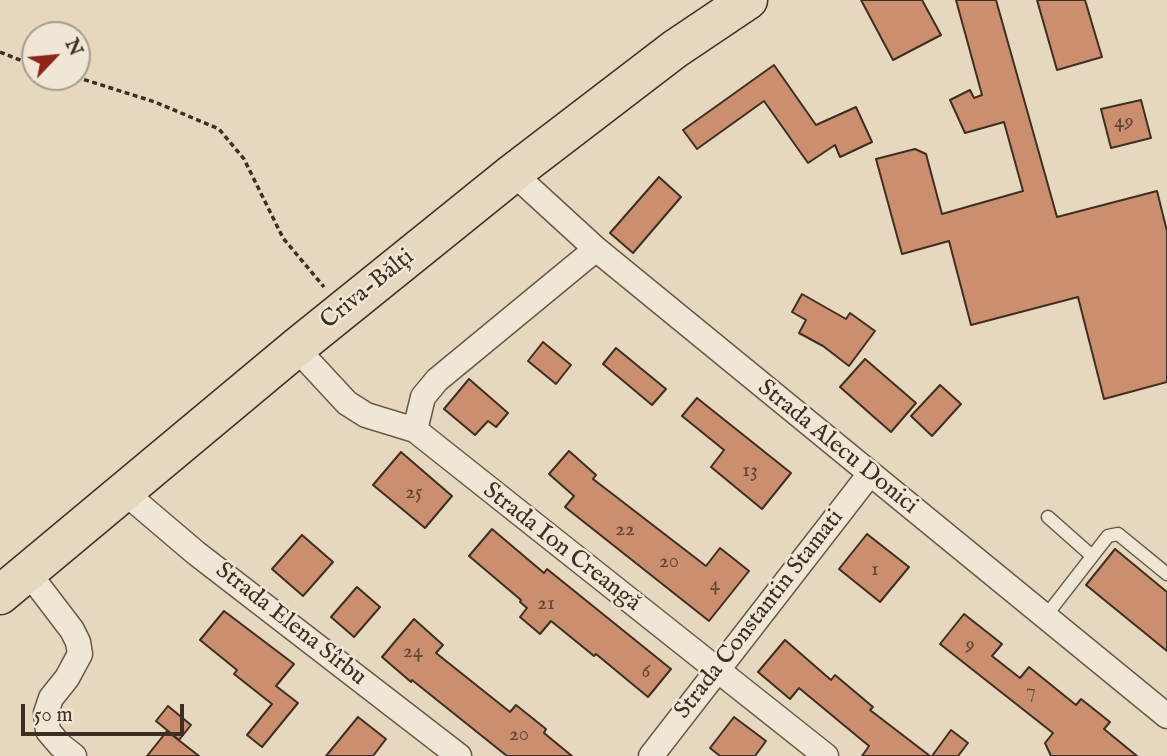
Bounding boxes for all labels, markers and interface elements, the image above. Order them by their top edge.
north arrow [21,21,91,91]
text: N [59,35,87,60]
house number: 49 [1114,110,1134,136]
street label: Criva-Bălți [316,244,420,336]
street label: Strada Alecu Donici [751,375,923,521]
house number: 13 [742,459,758,485]
street label: Strada Ion Creangă [476,477,646,619]
house number: 25 [405,481,423,507]
street label: Strada Constantin Stamati [669,505,851,725]
house number: 22 [615,518,635,544]
house number: 20 [659,550,679,576]
street label: Strada Elena Sîrbu [209,557,371,693]
house number: 1 [871,558,879,584]
house number: 4 [710,573,720,599]
house number: 21 [537,592,555,618]
house number: 9 [965,633,975,659]
house number: 24 [403,640,423,666]
house number: 6 [642,660,650,686]
house number: 7 [1026,680,1036,706]
scale bar [24,690,187,734]
text: 50 m [34,702,73,729]
house number: 20 [509,723,529,749]

